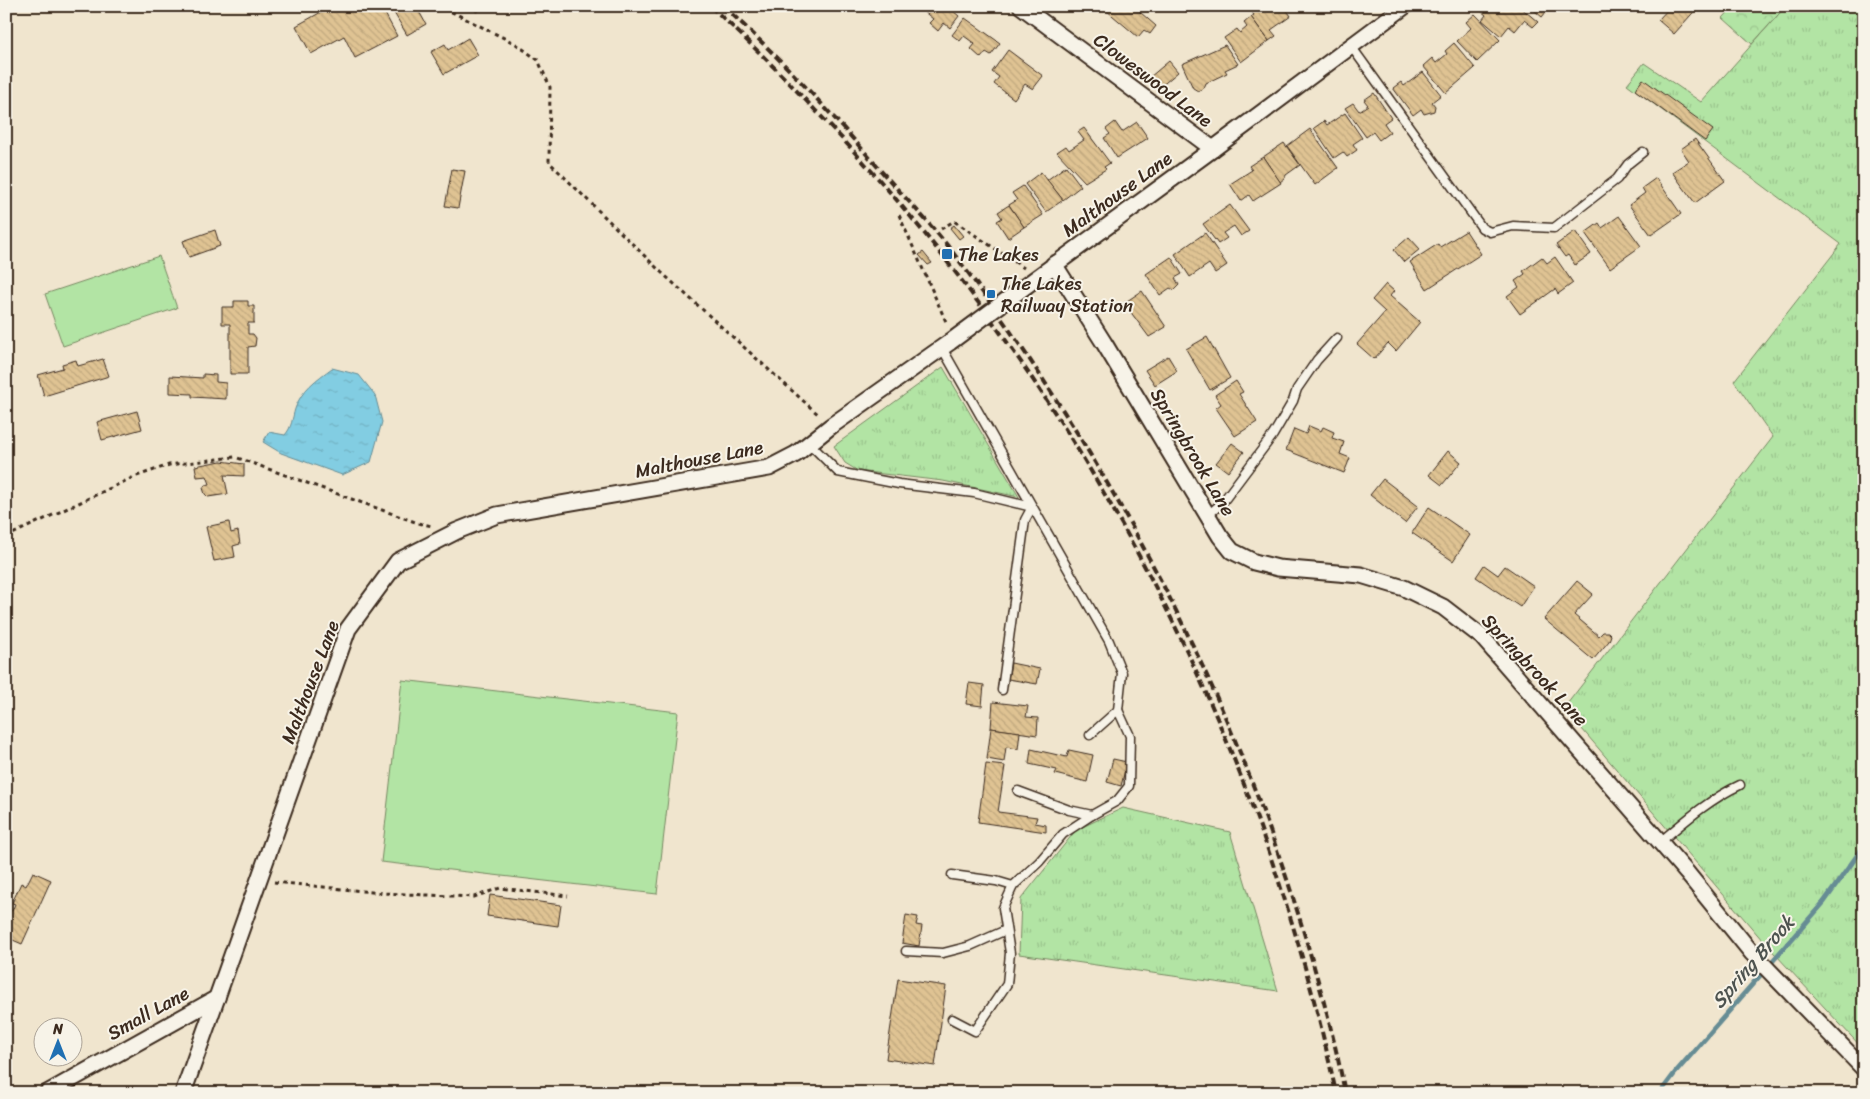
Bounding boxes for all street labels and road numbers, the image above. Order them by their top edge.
street label: Cloweswood Lane [1086,24,1220,136]
street label: Malthouse Lane [1055,143,1179,245]
street label: Springbrook Lane [1141,381,1245,523]
street label: Malthouse Lane [632,430,766,488]
street label: Springbrook Lane [1473,606,1597,735]
street label: Malthouse Lane [271,616,349,748]
street label: Small Lane [101,977,195,1049]

